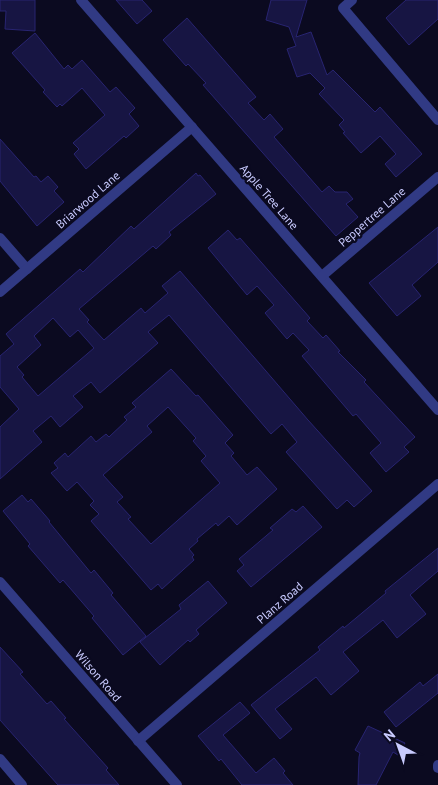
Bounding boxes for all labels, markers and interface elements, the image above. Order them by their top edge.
street label: Apple Tree Lane [237,161,302,232]
street label: Briarwood Lane [53,168,123,232]
street label: Peppertree Lane [335,183,408,250]
street label: Planz Road [253,578,306,627]
street label: Wilson Road [72,647,125,704]
north arrow [373,720,423,770]
text: N [380,725,399,745]

